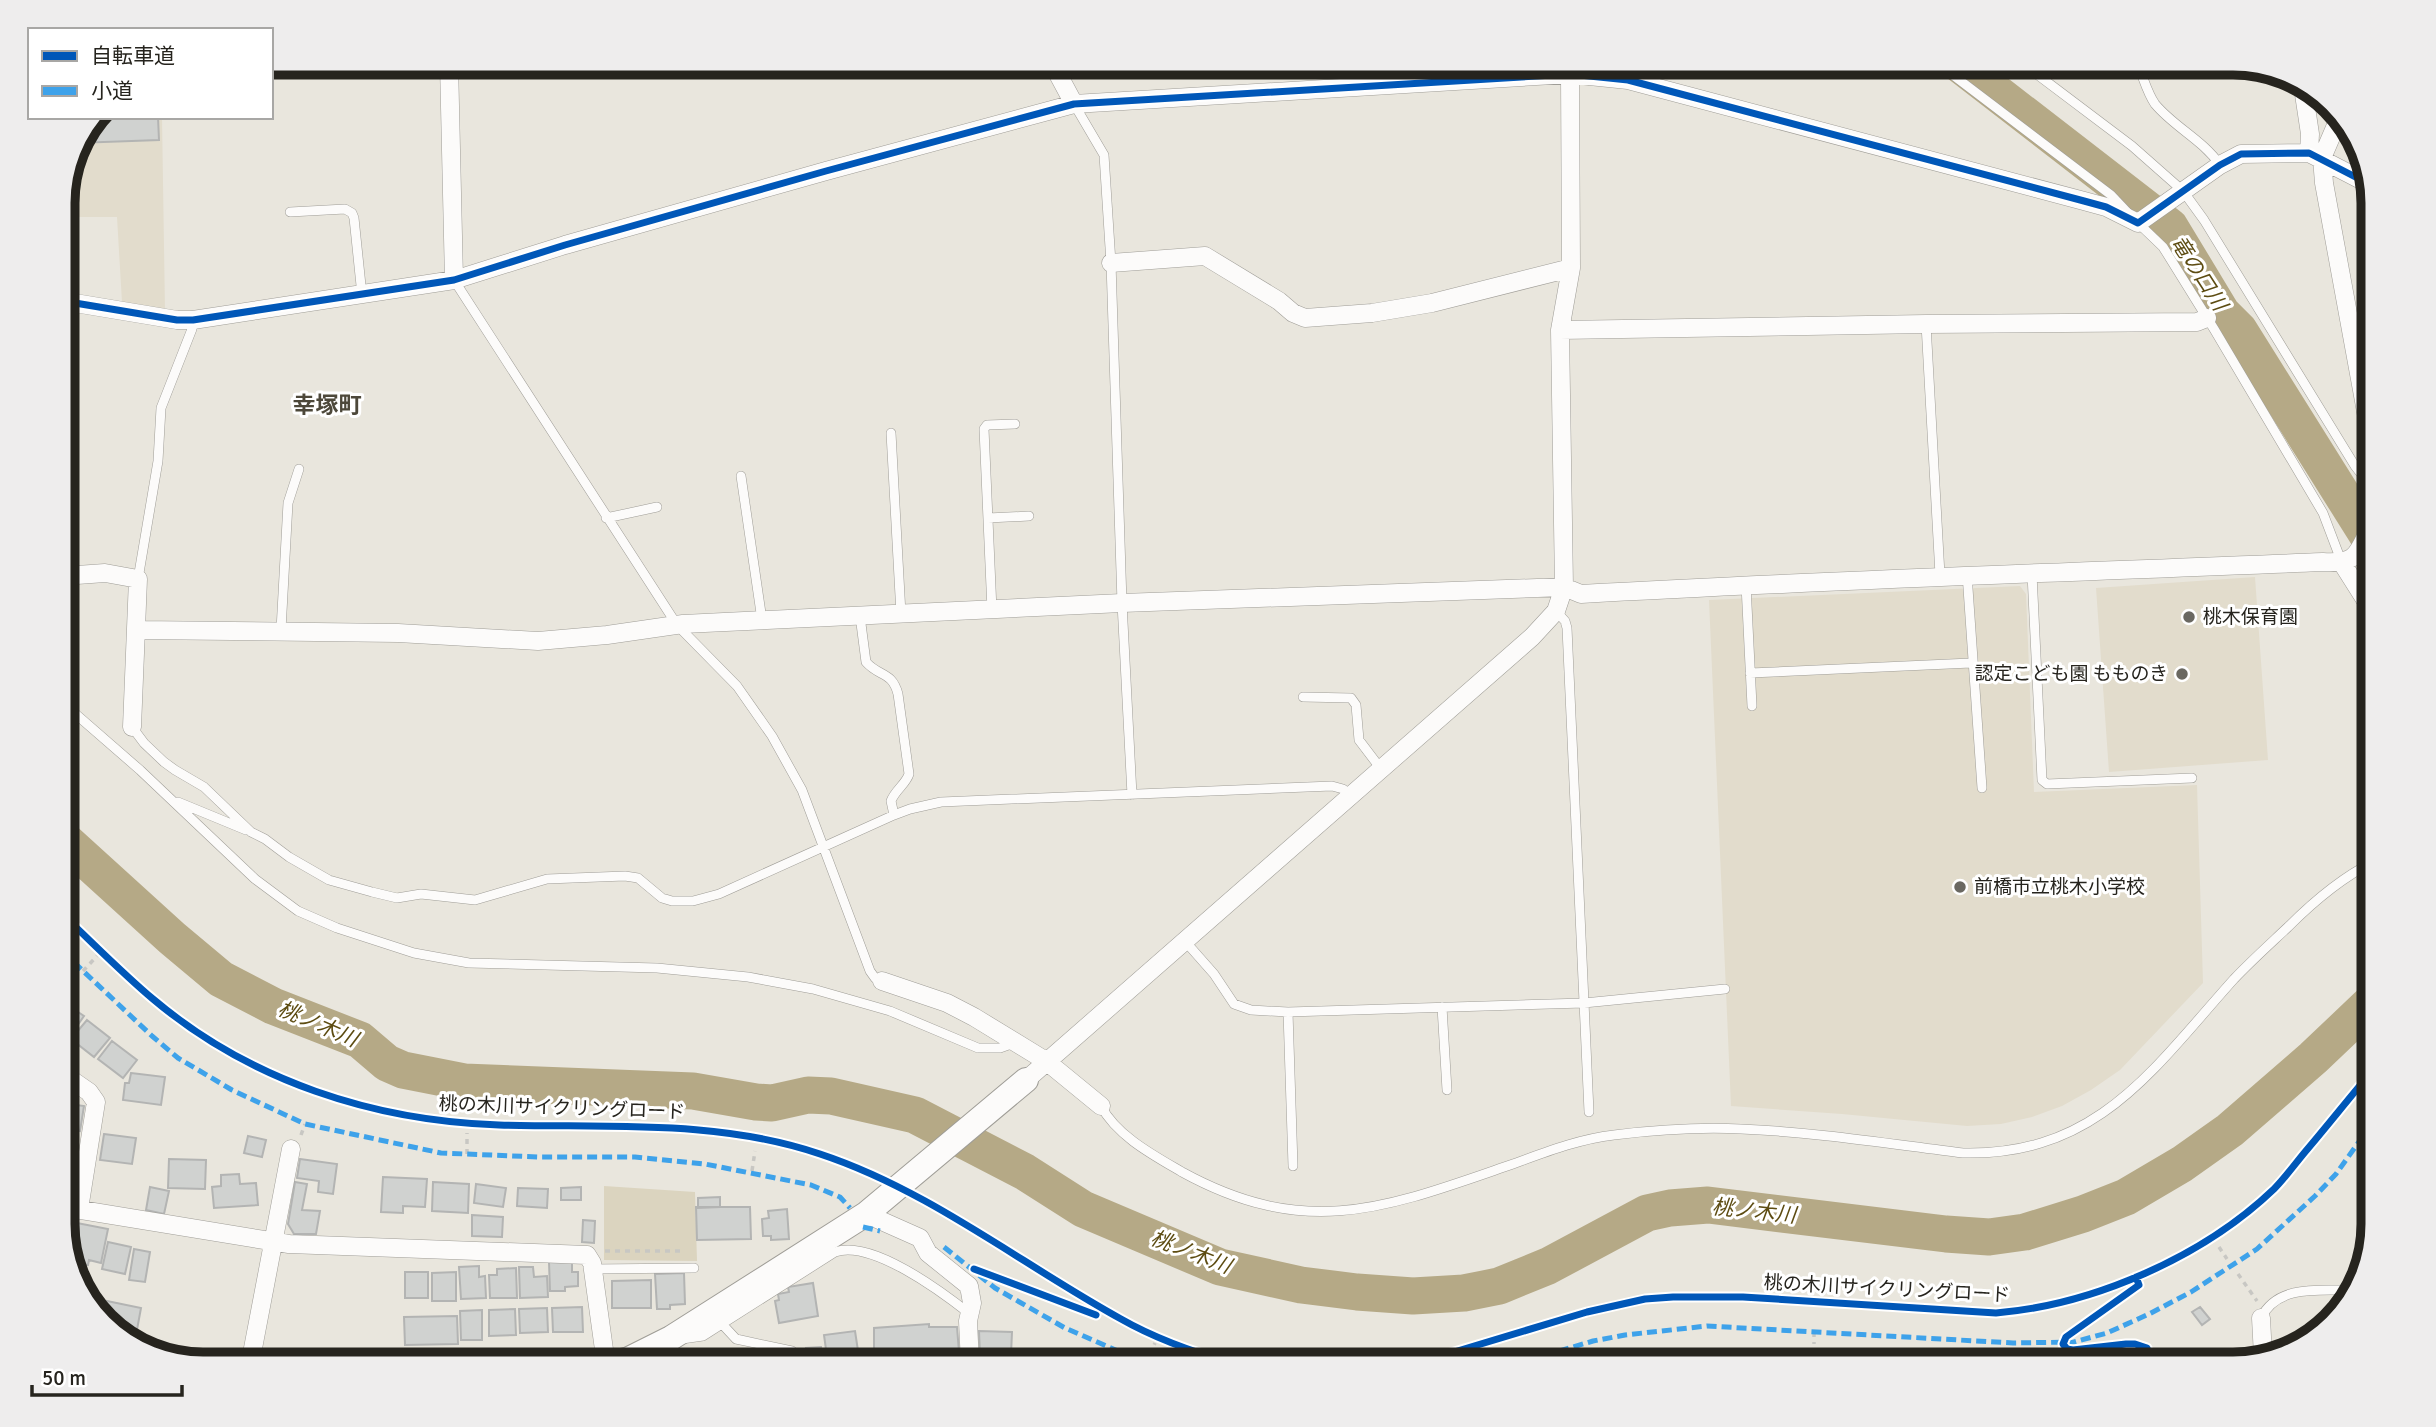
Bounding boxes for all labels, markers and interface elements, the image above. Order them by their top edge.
legend [28,28,273,119]
text: 自転車道 [91,43,175,69]
text: 小道 [91,78,133,104]
water label: 竜の口川 [2165,231,2234,317]
district label: 幸塚町 [293,391,362,420]
place label: 桃木保育園 [2203,605,2298,629]
marker: 桃木保育園 [2181,609,2197,625]
place label: 認定こども園 もものき [1974,662,2168,686]
marker: 認定こども園 もものき [2174,666,2190,682]
place label: 前橋市立桃木小学校 [1974,875,2145,899]
marker: 前橋市立桃木小学校 [1952,879,1968,895]
water label: 桃ノ木川 [274,996,364,1053]
street label: 桃の木川サイクリングロード [438,1092,686,1124]
water label: 桃ノ木川 [1711,1194,1799,1229]
water label: 桃ノ木川 [1147,1225,1237,1280]
street label: 桃の木川サイクリングロード [1763,1271,2011,1307]
scale bar [32,1354,182,1398]
text: 50 m [42,1365,86,1391]

